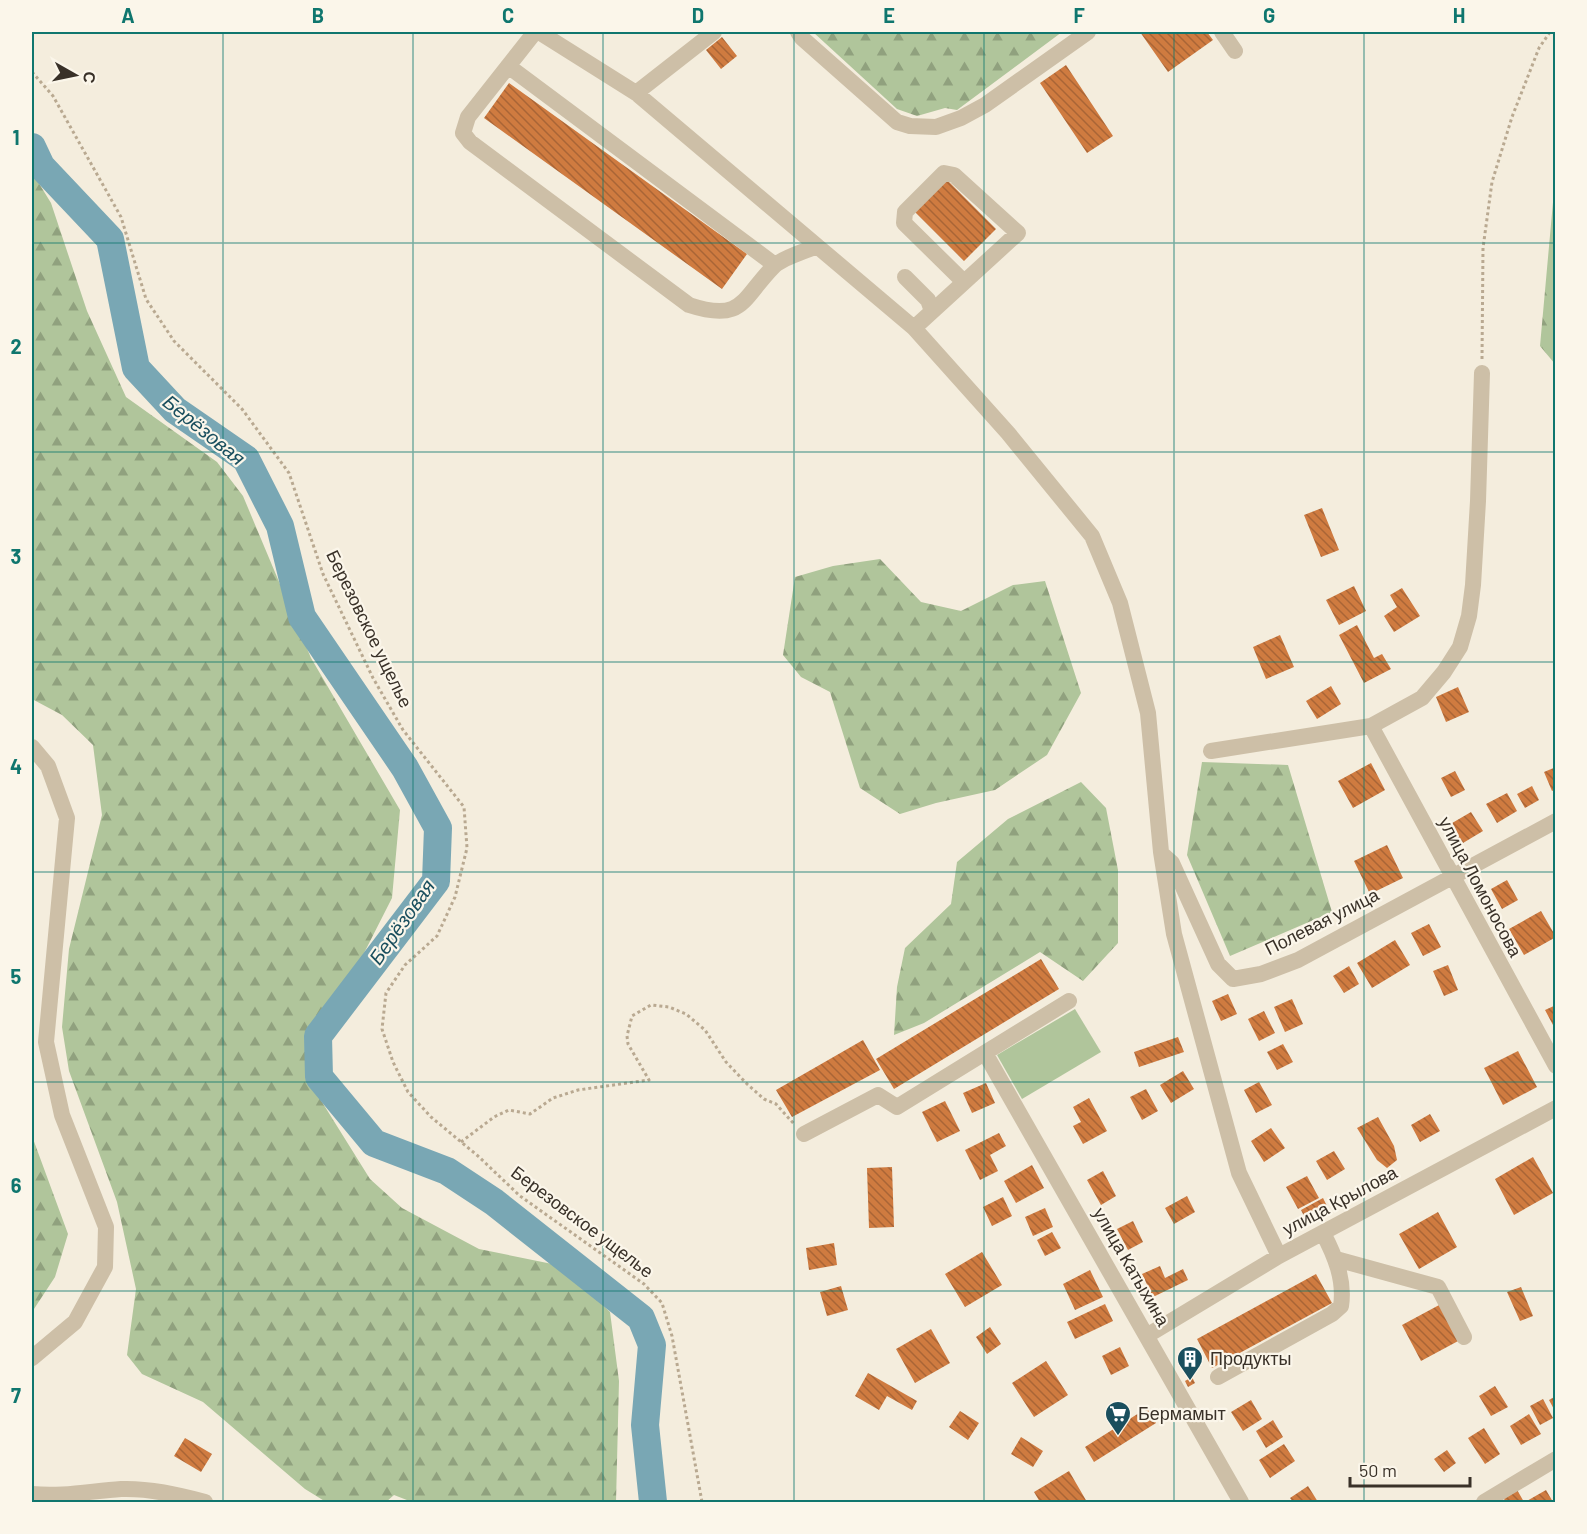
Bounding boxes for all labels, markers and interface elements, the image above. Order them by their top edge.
text: A [121,3,135,27]
text: B [312,3,324,27]
text: C [502,3,514,27]
text: D [692,3,704,27]
text: E [883,3,895,27]
text: F [1073,3,1085,27]
text: G [1263,3,1275,27]
text: H [1453,3,1465,27]
north arrow [45,45,105,105]
text: С [80,70,101,85]
text: 1 [12,125,20,149]
text: 2 [10,334,22,358]
water label: Берёзовая [159,389,251,470]
text: 3 [11,544,21,568]
street label: Березовское ущелье [322,546,418,711]
text: 4 [10,754,22,778]
street label: улица Ломоносова [1435,813,1528,961]
water label: Берёзовая [363,874,439,969]
street label: Полевая улица [1261,882,1383,959]
text: 5 [11,964,22,988]
street label: улица Крылова [1278,1160,1401,1240]
street label: Березовское ущелье [507,1161,658,1282]
text: 6 [11,1173,22,1197]
street label: улица Катыхина [1089,1203,1175,1331]
building icon: Продукты [1175,1344,1205,1382]
place label: Продукты [1210,1347,1291,1369]
text: 7 [11,1383,21,1407]
supermarket icon: Бермамыт [1103,1399,1133,1437]
place label: Бермамыт [1138,1402,1226,1424]
scale bar [1350,1450,1470,1488]
text: 50 m [1359,1459,1397,1481]

